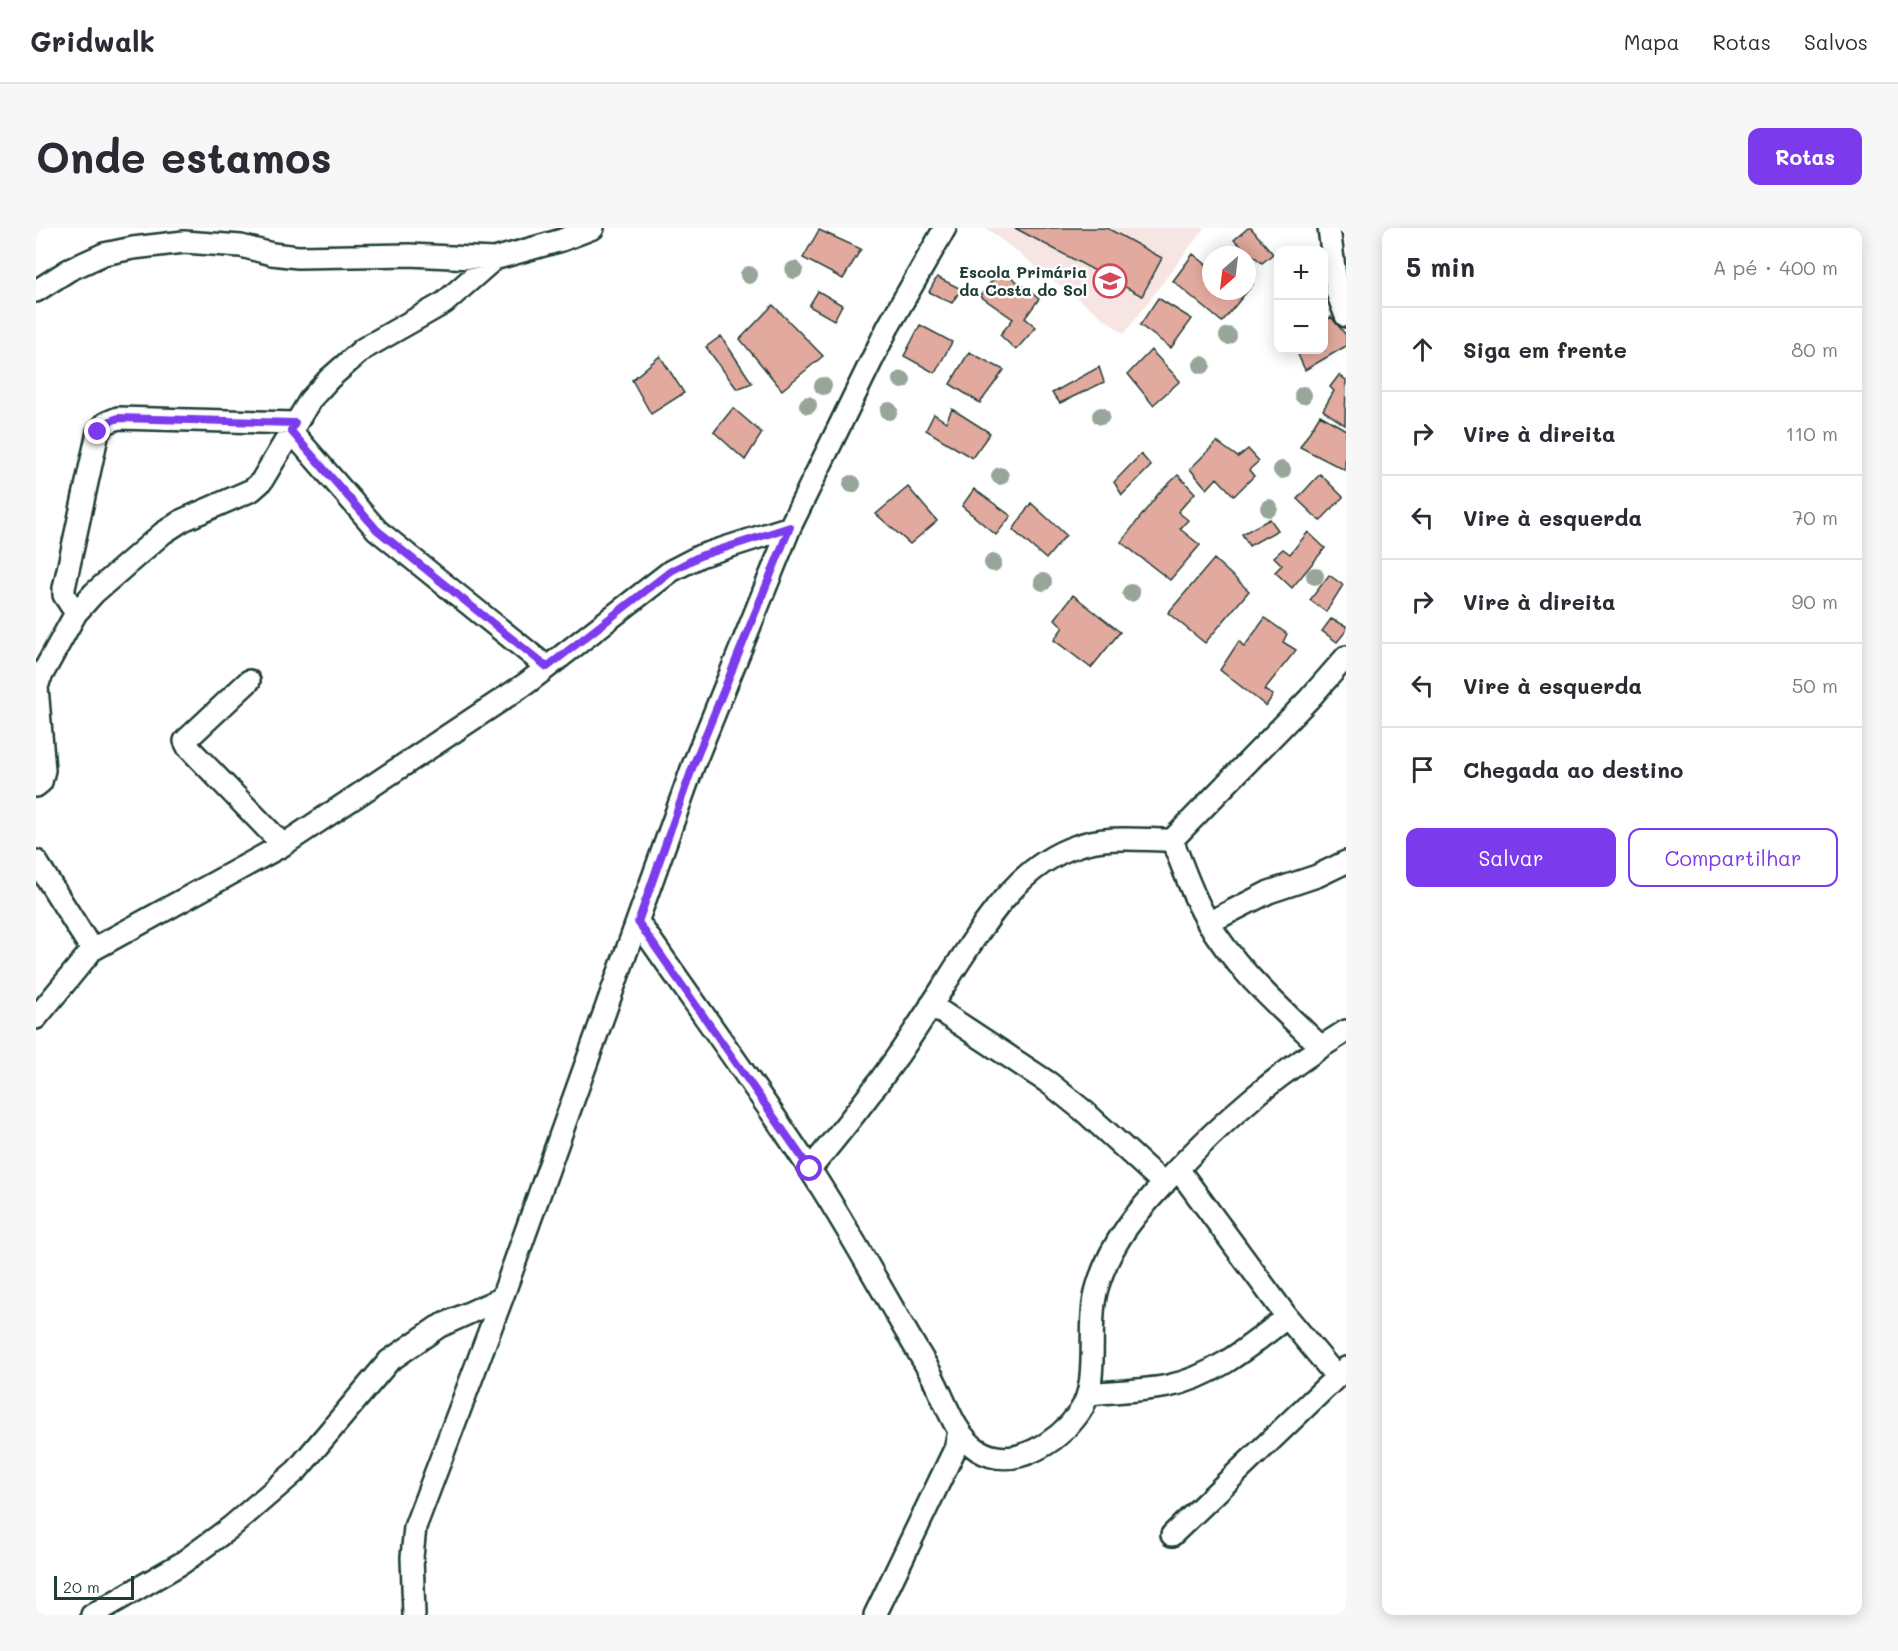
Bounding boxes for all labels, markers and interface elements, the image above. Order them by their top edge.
text: Gridwalk [30,23,155,59]
text: Mapa [1624,28,1680,55]
text: Rotas [1713,28,1771,55]
text: Salvos [1804,28,1868,55]
button: Rotas [1748,128,1862,185]
text: Onde estamos [36,129,332,184]
north arrow [1202,246,1256,300]
map controls [1274,246,1328,354]
button: + [1274,246,1328,300]
text: 5 min [1406,250,1475,284]
text: A pé · 400 m [1713,254,1838,280]
place label: Escola Primária da Costa do Sol [959,261,1087,300]
school or university icon: Escola Primária da Costa do Sol [1092,263,1128,299]
button: − [1274,300,1328,354]
icon: ahead [1406,333,1439,366]
text: Siga em frente [1463,335,1627,364]
text: 80 m [1791,336,1838,362]
icon: right [1406,417,1439,450]
route end [84,418,110,444]
text: Vire à direita [1463,419,1616,448]
text: 110 m [1785,420,1838,446]
icon: left [1406,501,1439,534]
text: Vire à esquerda [1463,503,1642,532]
text: 70 m [1792,504,1838,530]
icon: right [1406,585,1439,618]
text: Vire à direita [1463,587,1616,616]
text: 90 m [1792,588,1838,614]
icon: left [1406,669,1439,702]
text: Vire à esquerda [1463,671,1642,700]
text: 50 m [1792,672,1838,698]
icon: arrive [1406,753,1439,786]
text: Chegada ao destino [1463,755,1683,784]
button: Salvar [1406,828,1616,887]
button: Compartilhar [1628,828,1838,887]
route start [796,1155,822,1181]
scale bar [54,1573,134,1600]
text: 20 m [63,1576,100,1597]

